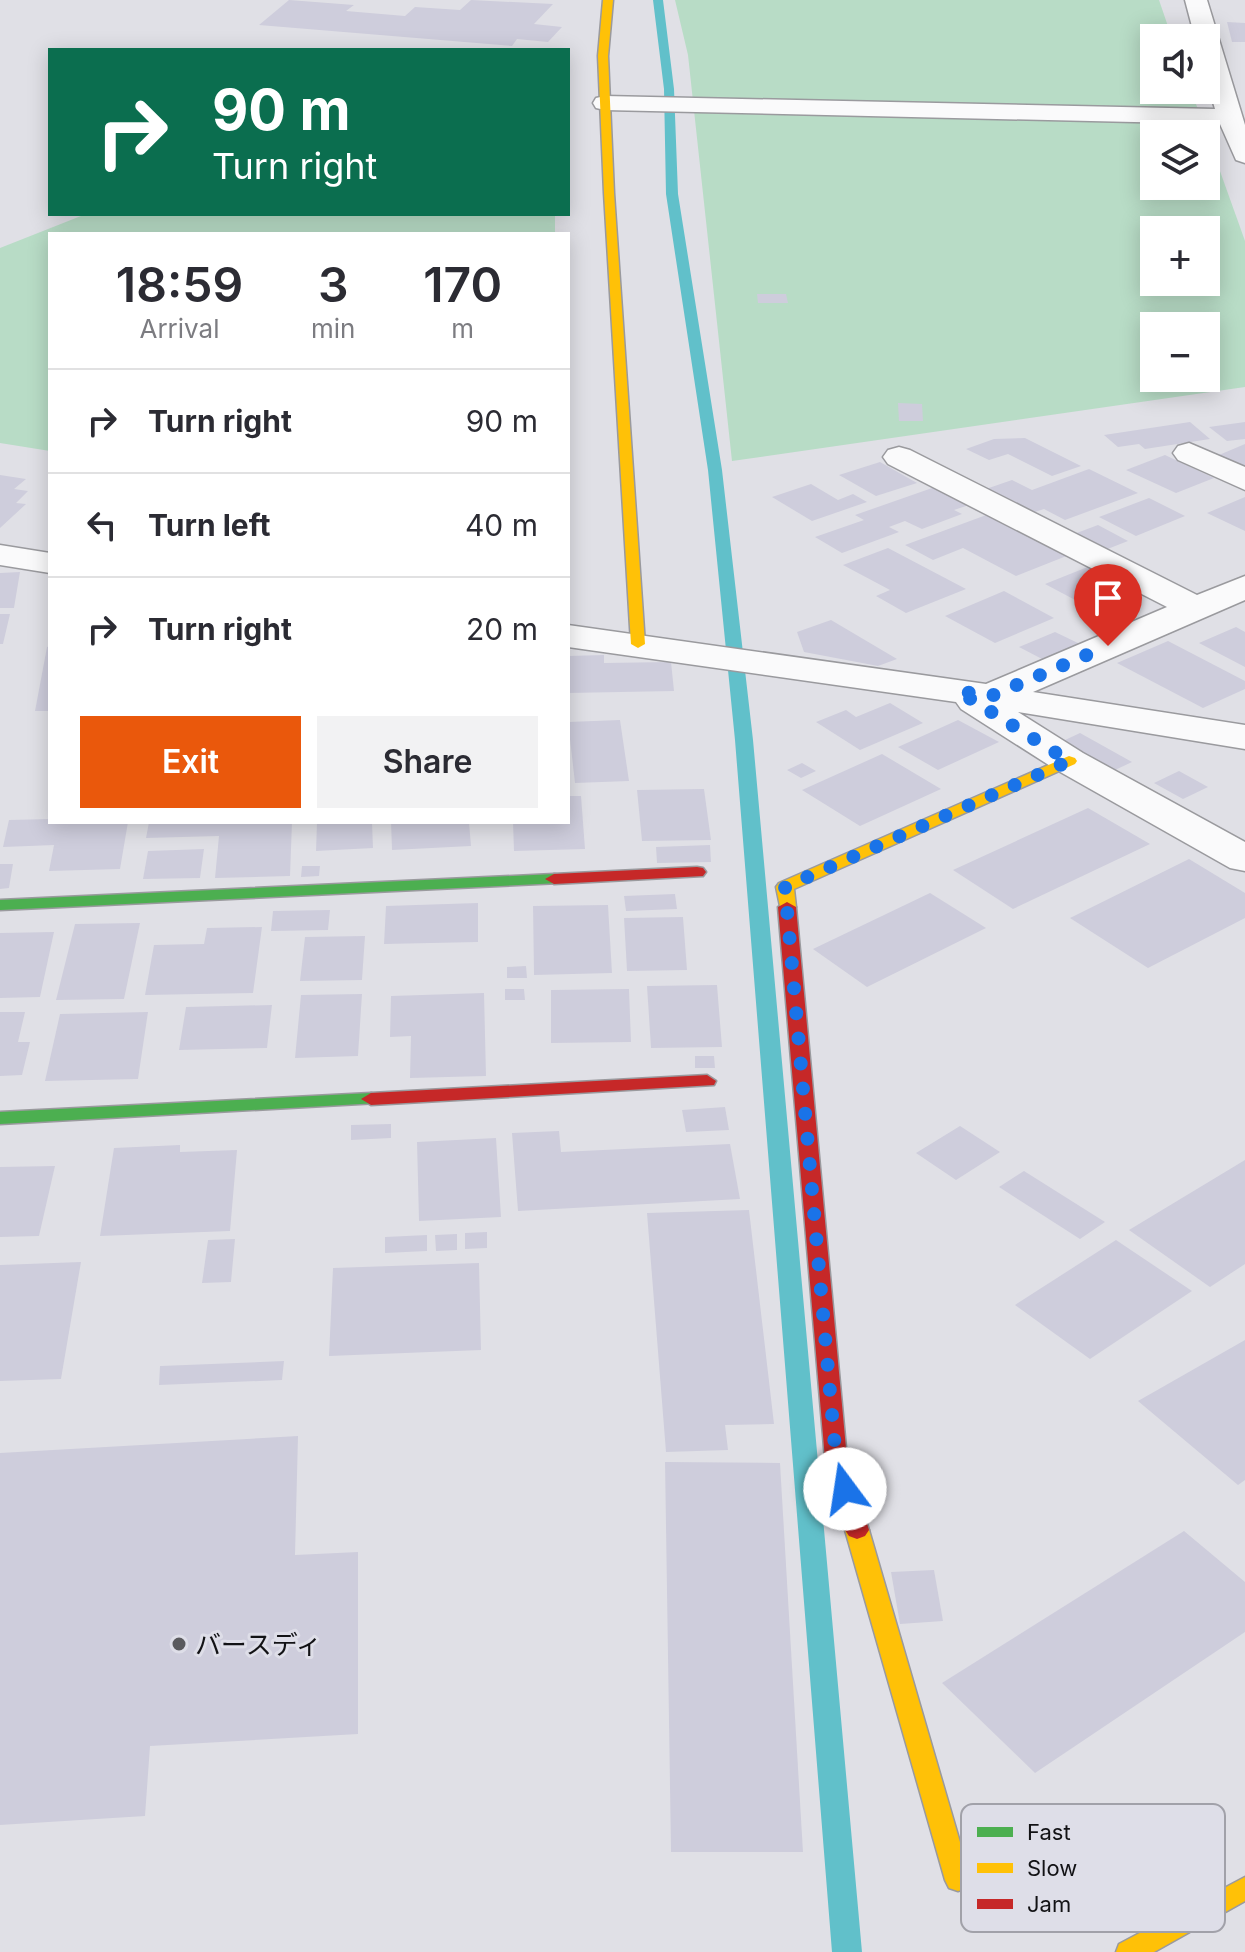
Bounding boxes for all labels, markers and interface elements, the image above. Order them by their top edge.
map controls [1140,24,1220,392]
button: sound [1140,24,1220,104]
text: 90 m [212,76,351,144]
icon: right [80,80,184,184]
button: layers [1140,120,1220,200]
text: Turn right [212,144,377,188]
button: + [1140,216,1220,296]
text: 18:59 [116,255,243,314]
text: 3 [318,255,348,314]
text: 170 [423,255,502,314]
button: − [1140,312,1220,392]
text: Arrival [139,313,219,344]
text: min [311,313,355,344]
text: m [451,313,474,344]
icon: right [80,399,124,443]
text: Turn right [148,403,292,439]
text: 90 m [466,403,538,439]
icon: left [80,503,124,547]
text: Turn left [148,507,270,543]
text: 40 m [465,507,538,543]
pin [1074,564,1142,646]
icon: arrive [1086,576,1130,620]
icon: right [80,607,124,651]
text: Turn right [148,611,292,647]
text: 20 m [466,611,538,647]
button: Exit [80,716,301,808]
button: Share [317,716,538,808]
position arrow [803,1447,887,1531]
place label: バースディ [195,1629,322,1660]
marker: バースディ [170,1635,188,1653]
legend [961,1804,1225,1932]
text: Fast [1027,1819,1071,1845]
text: Slow [1027,1855,1077,1881]
text: Jam [1027,1891,1071,1917]

